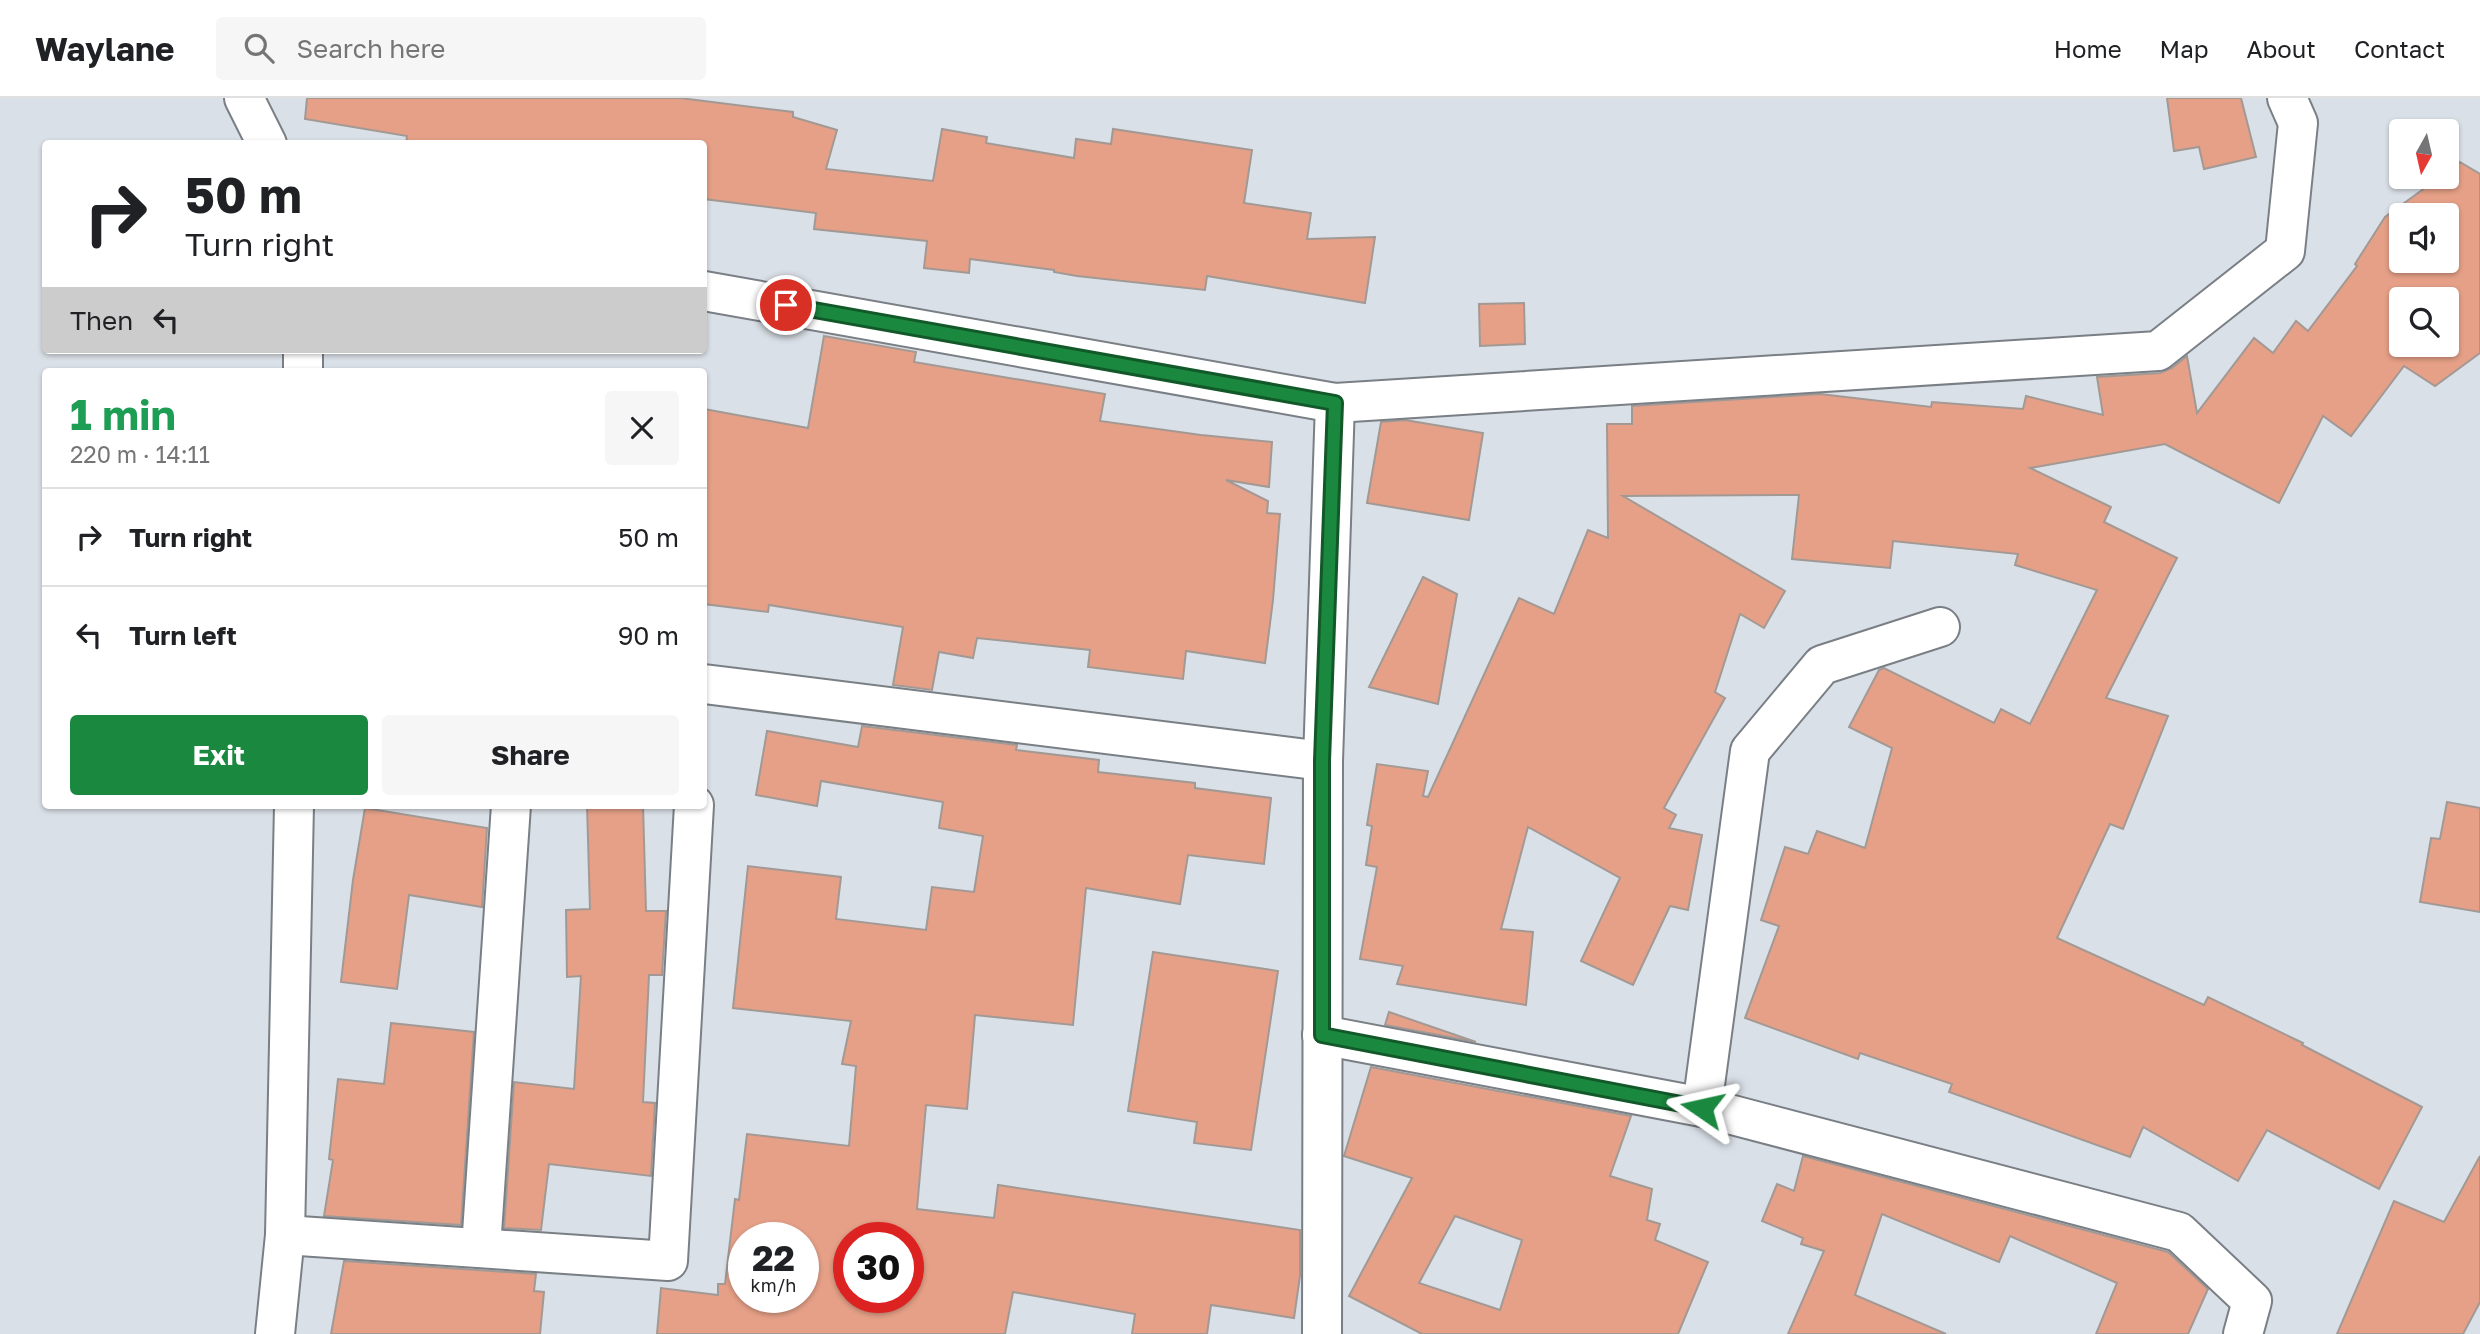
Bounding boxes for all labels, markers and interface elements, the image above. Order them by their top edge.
search box [216,17,706,80]
text: Waylane [35,29,174,68]
icon: search [240,29,278,67]
text: Search here [296,33,445,64]
text: Home [2054,34,2122,63]
text: Map [2160,34,2209,63]
text: About [2247,34,2316,63]
text: Contact [2354,34,2445,63]
north arrow [2389,119,2459,189]
map controls [2389,119,2459,357]
text: 50 m [185,165,302,224]
icon: right [70,168,161,259]
button: sound [2389,203,2459,273]
text: Turn right [185,225,334,263]
pin [756,275,816,335]
icon: arrive [767,286,805,324]
button: search [2389,287,2459,357]
icon: left [147,301,185,339]
text: Then [70,305,133,336]
text: 1 min [70,389,176,439]
button: close [605,391,679,465]
text: 220 m · 14:11 [70,440,210,468]
icon: right [70,518,108,556]
text: Turn right [129,522,252,553]
text: 50 m [618,522,679,553]
icon: left [70,616,108,654]
text: Turn left [129,620,237,651]
text: 90 m [618,620,679,651]
button: Exit [70,715,368,795]
button: Share [382,715,679,795]
position arrow [1665,1071,1739,1145]
speed limit sign: 30 [833,1222,924,1313]
text: 22 [752,1237,795,1279]
text: km/h [751,1274,796,1296]

